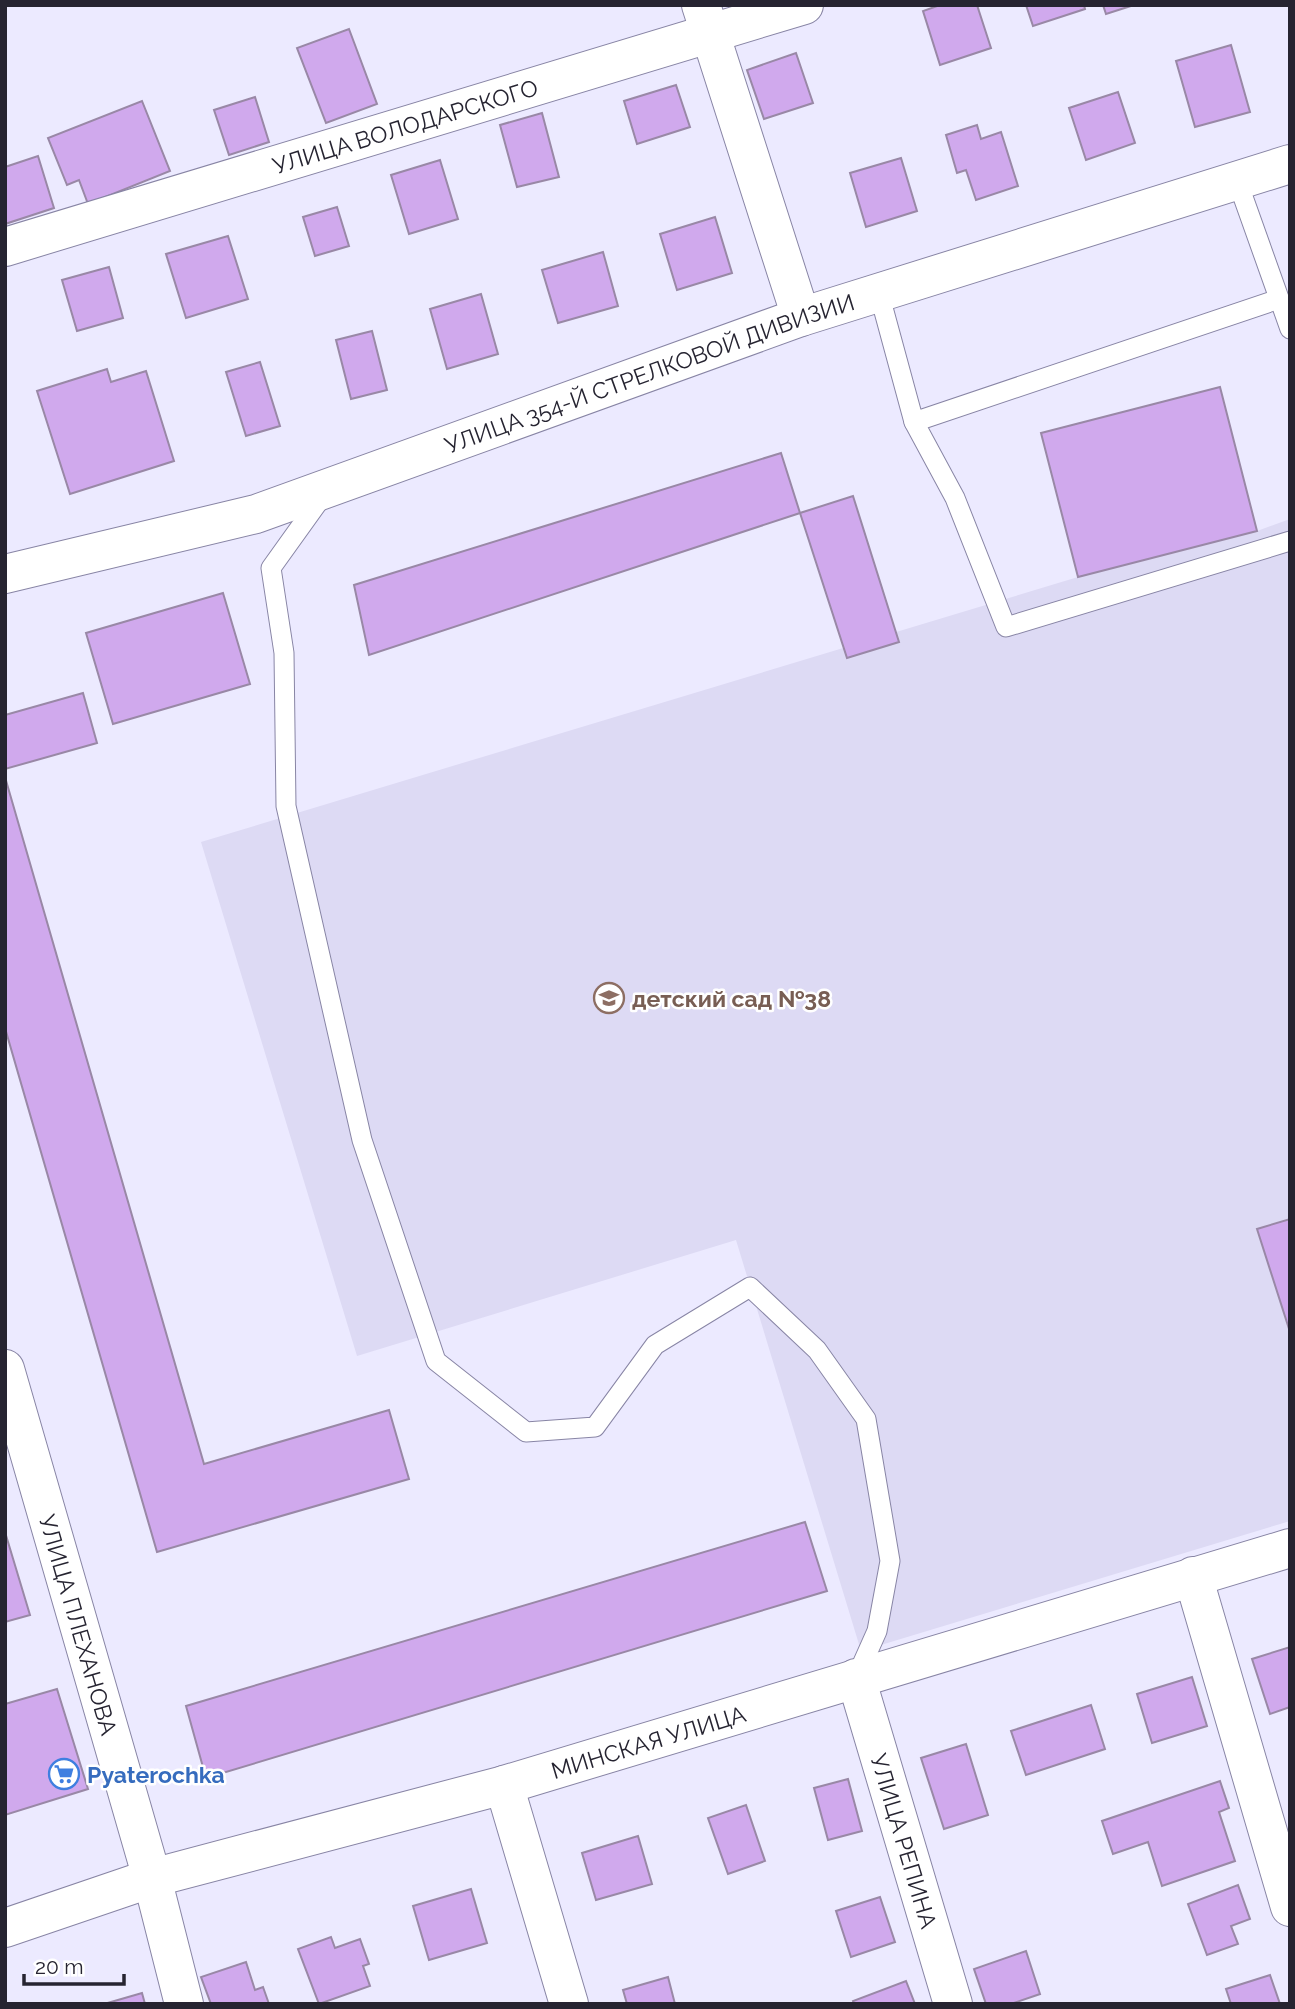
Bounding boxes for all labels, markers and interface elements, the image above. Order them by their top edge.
street label: УЛИЦА ВОЛОДАРСКОГО [269,73,541,179]
street label: УЛИЦА 354-Й СТРЕЛКОВОЙ ДИВИЗИИ [441,288,858,458]
school or university icon: детский сад №38 [592,981,626,1015]
place label: детский сад №38 [632,985,831,1012]
street label: УЛИЦА ПЛЕХАНОВА [34,1511,124,1738]
street label: МИНСКАЯ УЛИЦА [548,1699,749,1784]
street label: УЛИЦА РЕПИНА [866,1750,943,1932]
supermarket icon: Pyaterochka [47,1757,81,1791]
place label: Pyaterochka [87,1761,225,1788]
scale bar [24,1942,124,1986]
text: 20 m [35,1954,83,1979]

